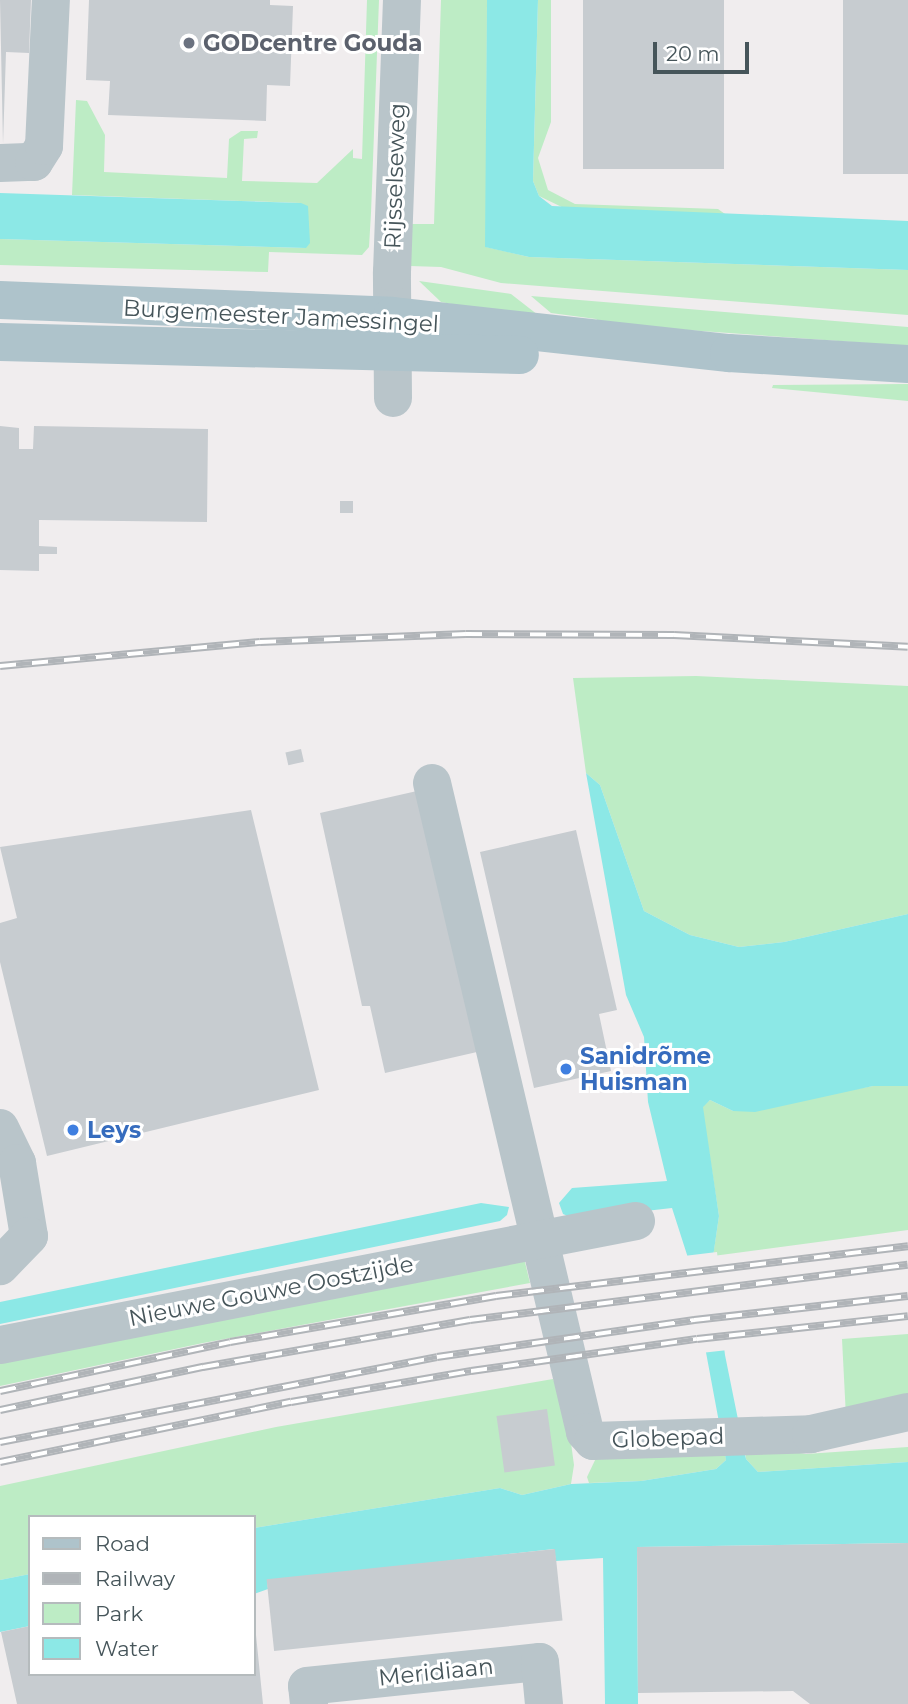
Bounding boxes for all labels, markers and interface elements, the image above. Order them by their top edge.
scale bar [656,28,752,72]
place label: GODcentre Gouda [203,29,422,57]
marker: GODcentre Gouda [181,35,197,51]
text: 20 m [666,41,720,66]
street label: Rijsselseweg [379,103,411,249]
street label: Burgemeester Jamessingel [122,294,440,338]
place label: Sanidrõme Huisman [580,1042,711,1096]
marker: Sanidrõme Huisman [558,1061,574,1077]
place label: Leys [87,1116,141,1144]
marker: Leys [65,1122,81,1138]
street label: Nieuwe Gouwe Oostzijde [126,1250,416,1332]
street label: Globepad [611,1422,725,1454]
legend [28,1515,256,1676]
text: Road [95,1531,150,1556]
text: Railway [95,1566,175,1591]
text: Park [95,1601,143,1626]
text: Water [95,1636,159,1661]
street label: Meridiaan [377,1652,495,1692]

